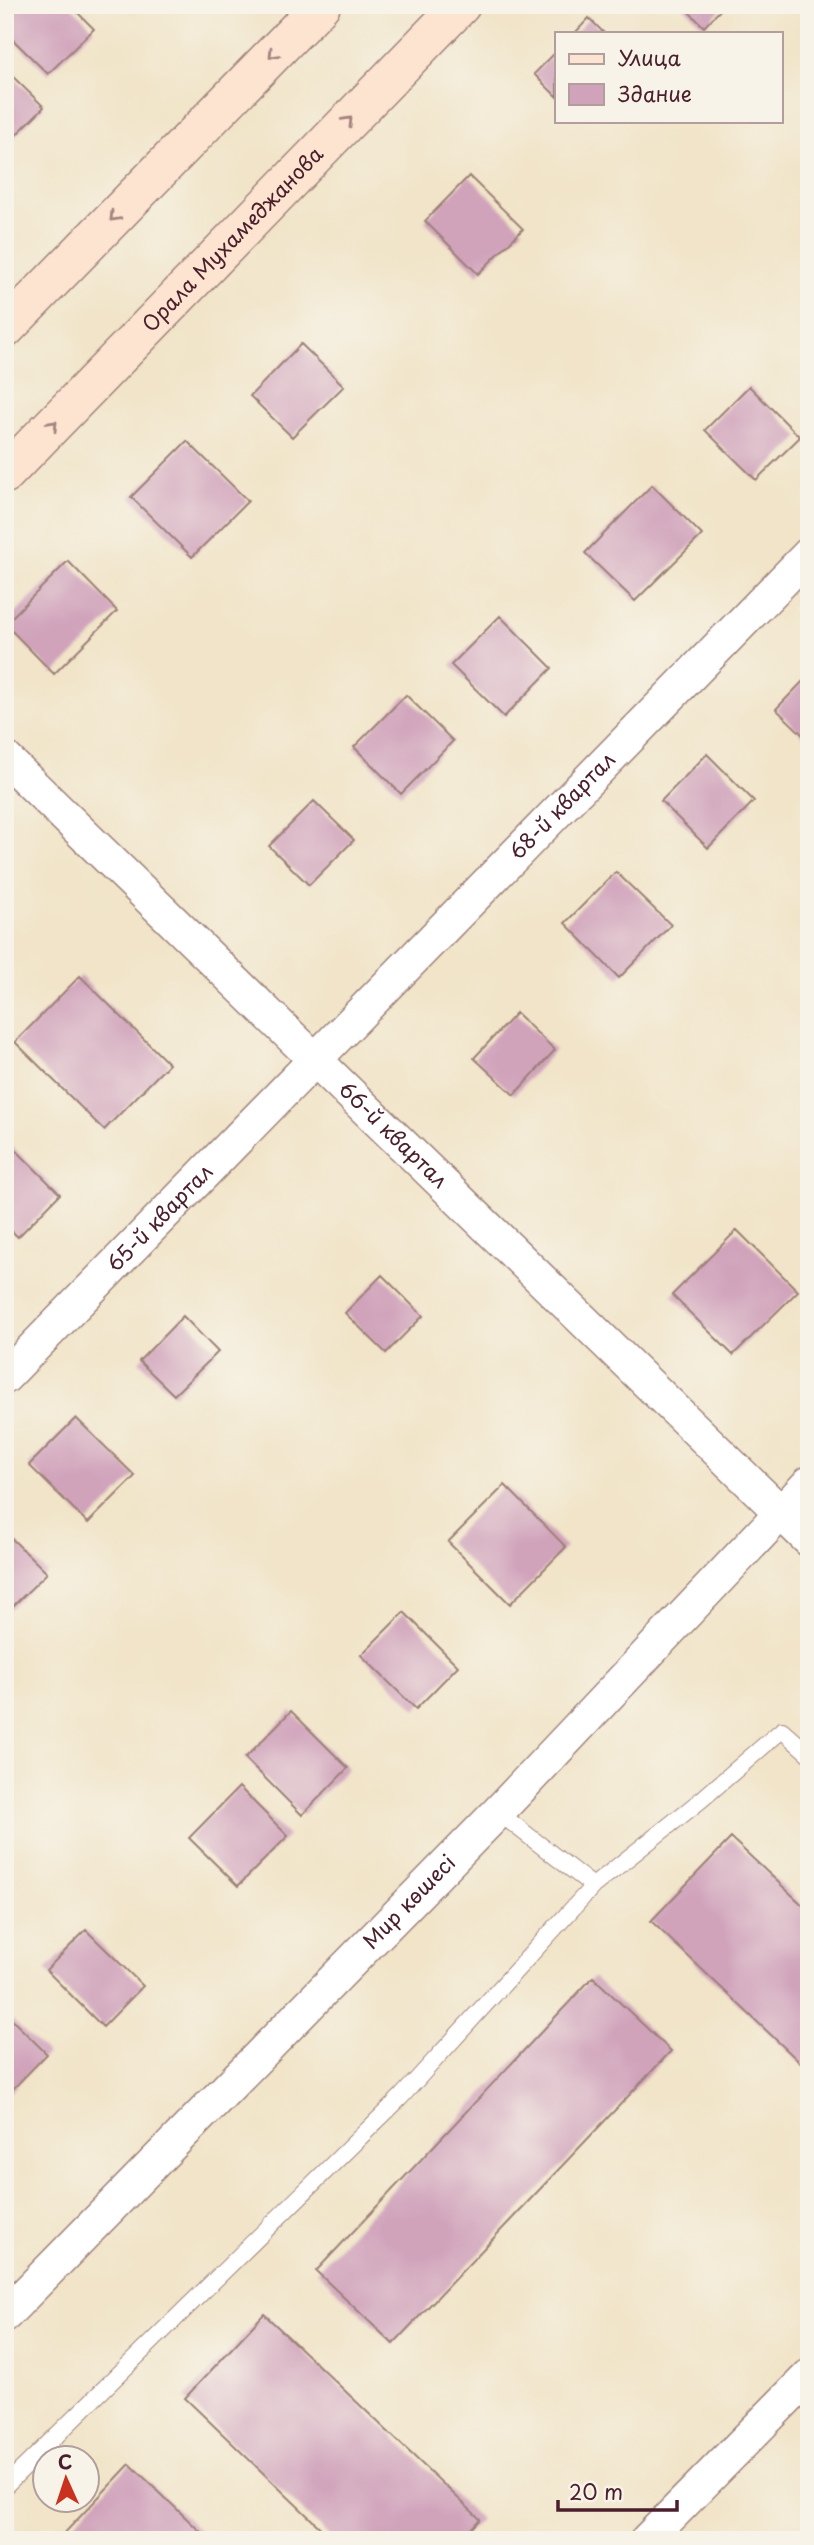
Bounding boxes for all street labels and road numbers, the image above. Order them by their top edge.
street label: Орала Мухамеджанова [134,138,330,338]
street label: 68-й квартал [501,743,622,866]
street label: 66-й квартал [332,1073,456,1195]
street label: 65-й квартал [98,1155,219,1278]
street label: Мир көшесі [354,1846,462,1955]

